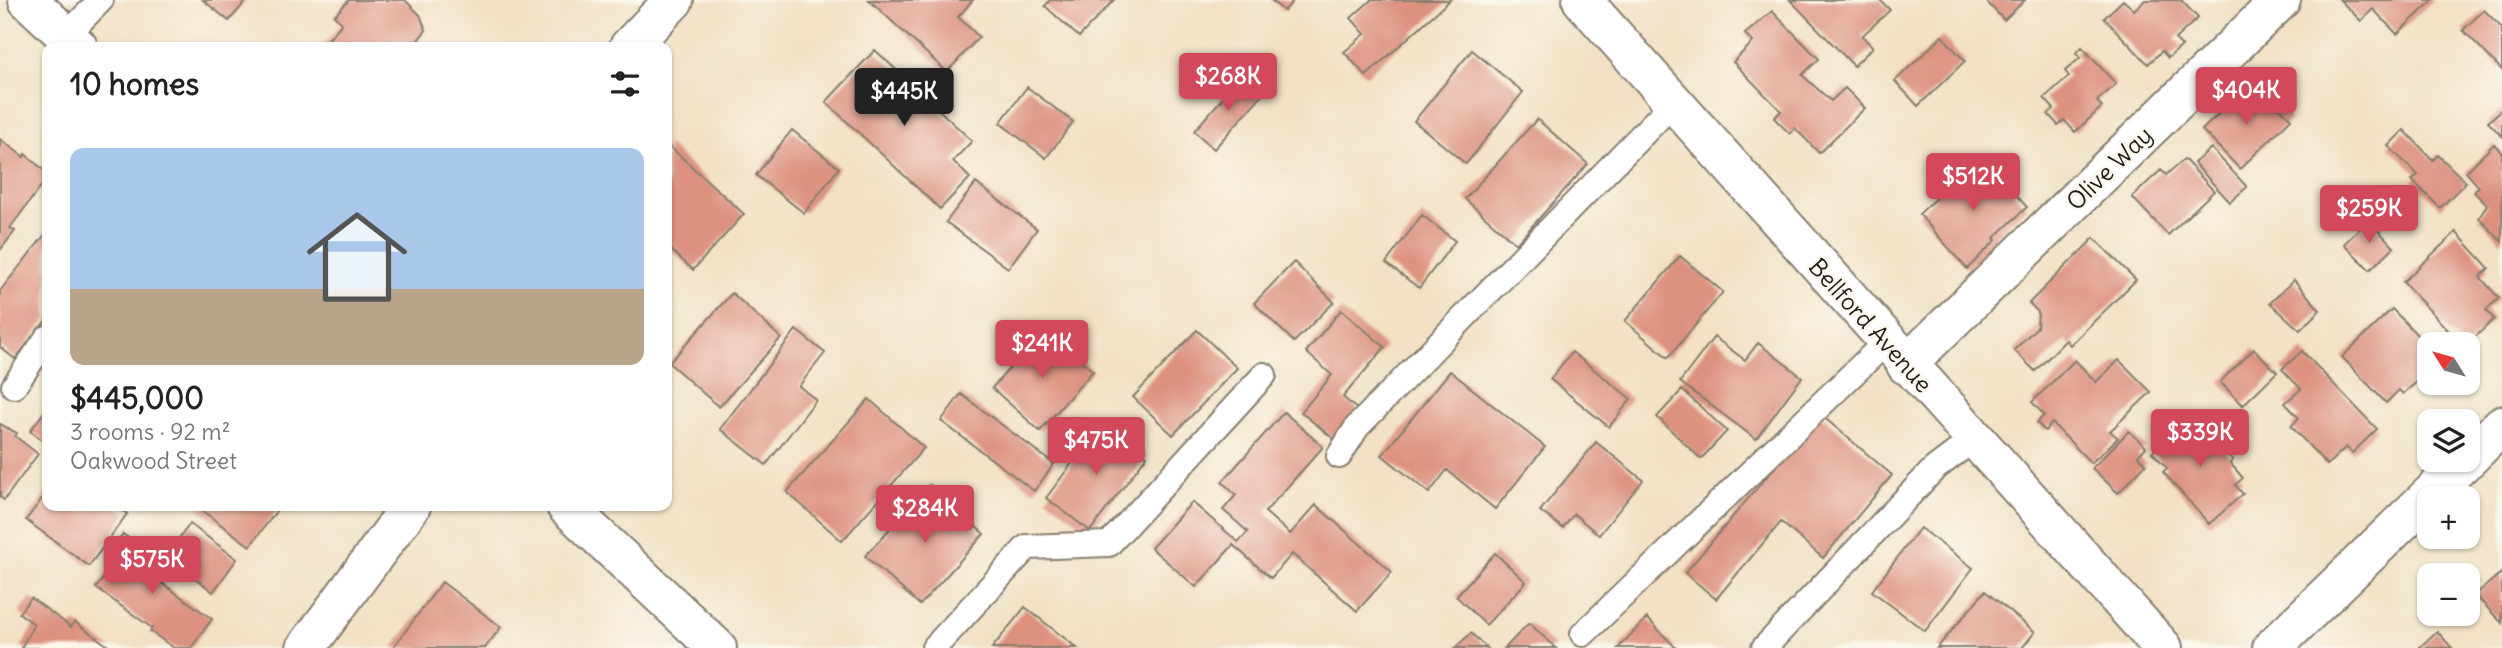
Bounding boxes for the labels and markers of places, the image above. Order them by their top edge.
pin: $268K [1179,54,1277,113]
pin: $445K [855,68,953,128]
pin: $404K [2197,68,2295,127]
pin: $512K [1924,154,2022,213]
pin: $259K [2320,186,2418,245]
pin: $241K [993,320,1091,380]
pin: $339K [2151,410,2249,469]
pin: $475K [1047,418,1145,477]
pin: $284K [876,486,974,545]
pin: $575K [103,536,201,596]

